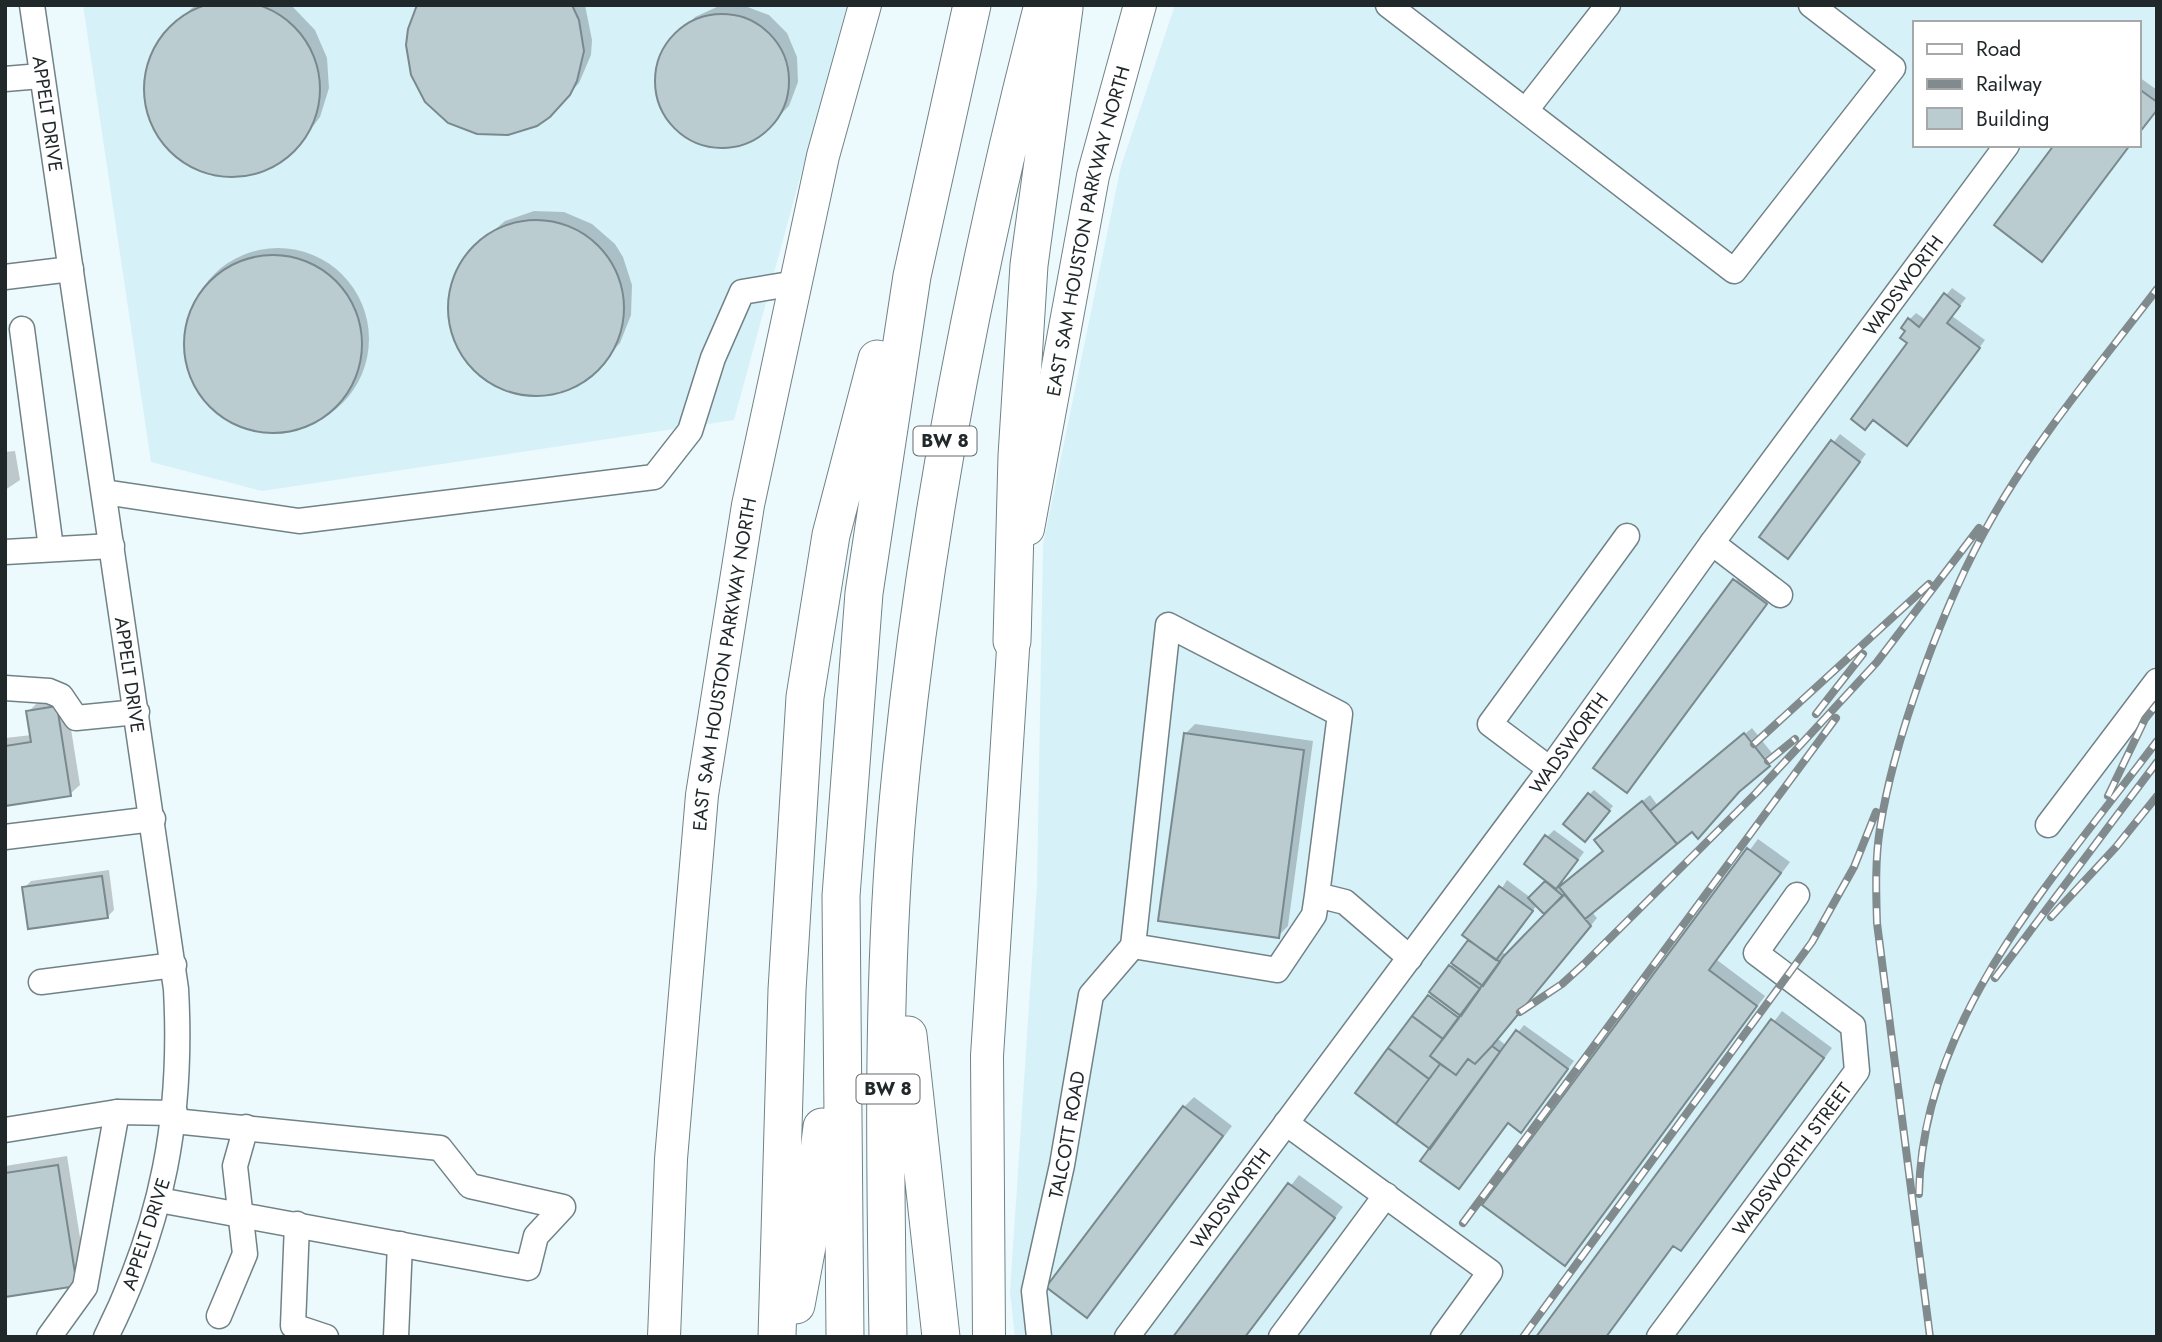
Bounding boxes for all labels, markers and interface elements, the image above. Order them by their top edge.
legend [1913,21,2141,147]
text: Road [1976,34,2021,64]
street label: APPELT DRIVE [26,54,70,174]
street label: EAST SAM HOUSTON PARKWAY NORTH [1039,63,1136,398]
text: Railway [1976,69,2042,99]
text: Building [1976,104,2049,134]
street label: WADSWORTH [1857,229,1949,341]
road number: BW 8 [914,426,976,456]
street label: EAST SAM HOUSTON PARKWAY NORTH [685,495,763,832]
street label: APPELT DRIVE [108,615,152,735]
street label: WADSWORTH [1522,687,1614,799]
street label: TALCOTT ROAD [1041,1069,1091,1201]
road number: BW 8 [856,1074,920,1104]
street label: WADSWORTH STREET [1726,1077,1858,1241]
street label: WADSWORTH [1184,1142,1277,1254]
street label: APPELT DRIVE [115,1174,177,1294]

